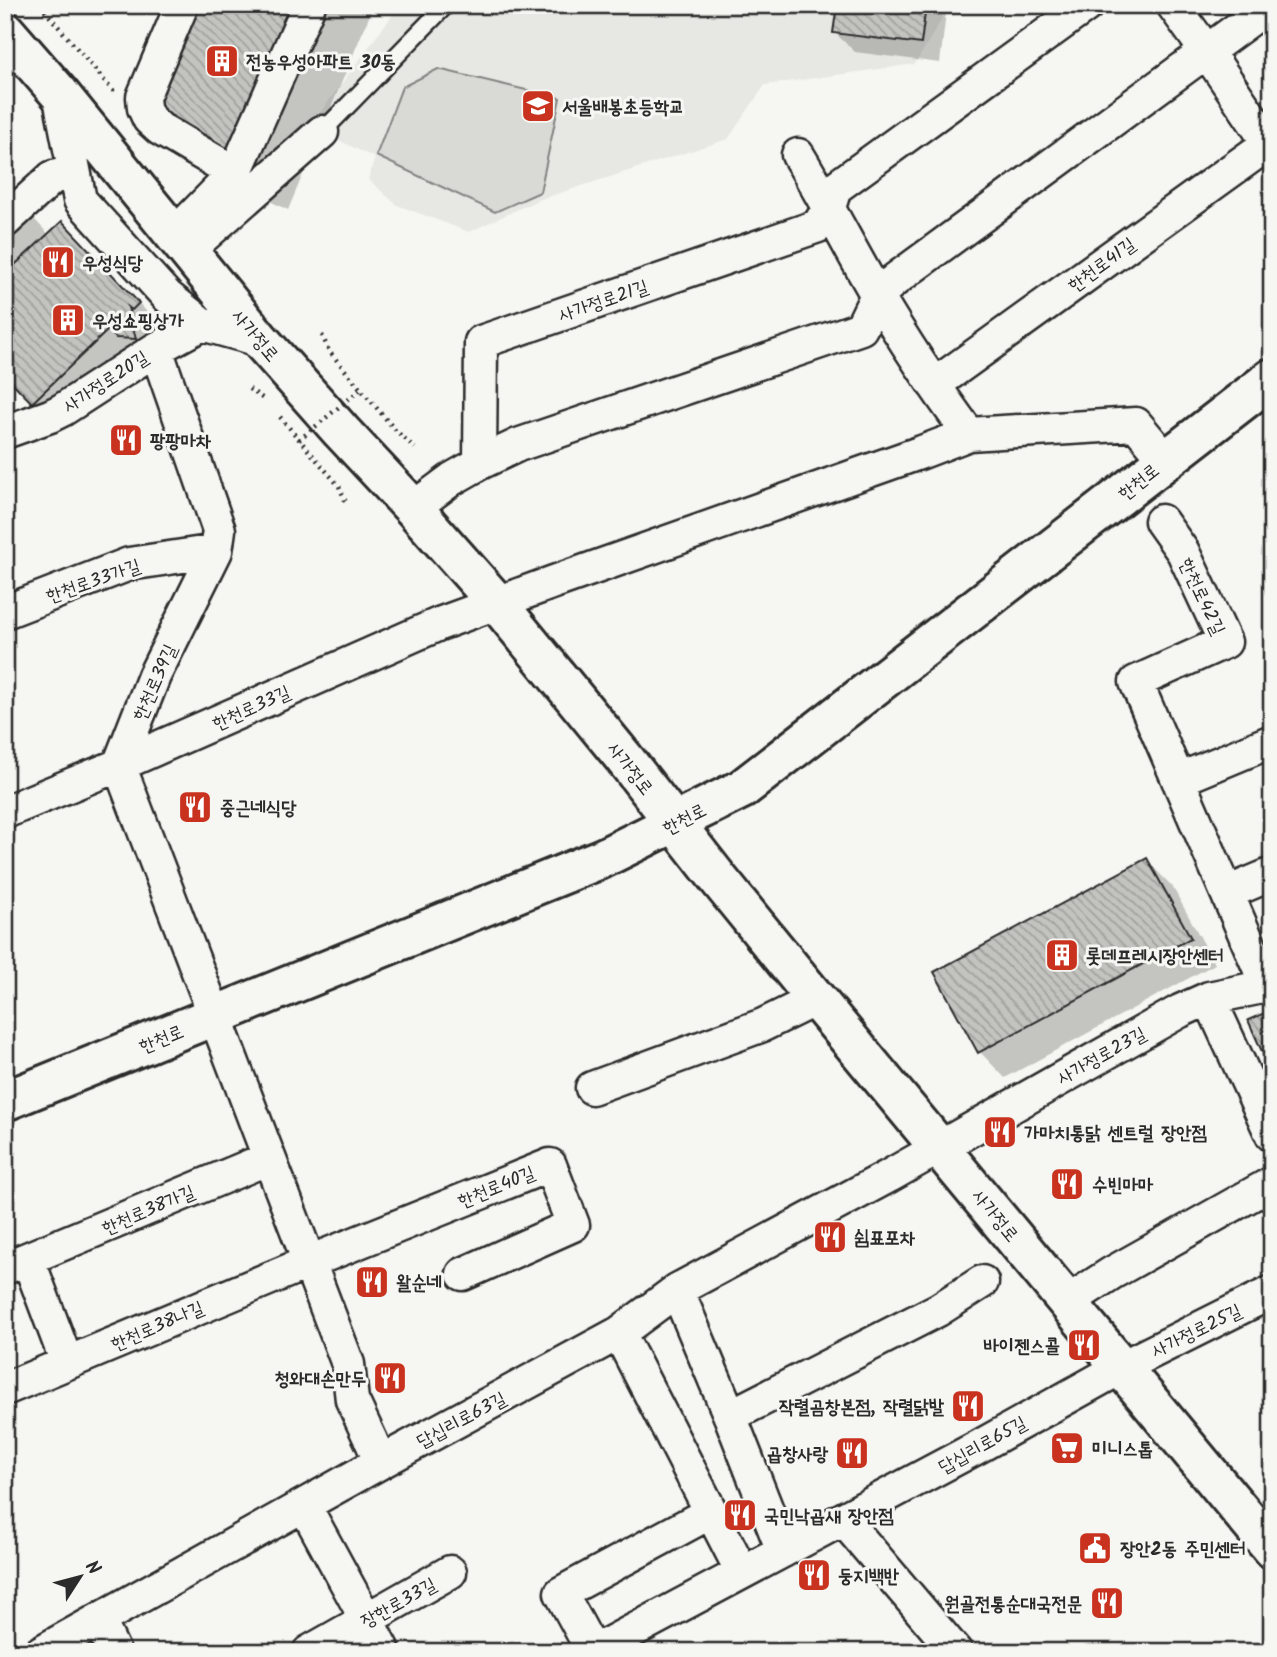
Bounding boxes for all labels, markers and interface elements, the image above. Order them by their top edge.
building icon: 전농우성아파트 30동 [203,42,241,80]
place label: 전농우성아파트 30동 [246,48,396,78]
school or university icon: 서울배봉초등학교 [519,87,557,125]
place label: 서울배봉초등학교 [562,93,684,123]
street label: 한천로41길 [1062,231,1142,301]
restaurant icon: 우성식당 [39,243,77,281]
place label: 우성식당 [82,249,144,279]
street label: 사가정로21길 [555,272,653,331]
building icon: 우성쇼핑상가 [49,301,87,339]
street label: 사가정로 [223,303,286,369]
place label: 우성쇼핑상가 [92,307,184,337]
street label: 사가정로20길 [57,344,155,422]
restaurant icon: 팡팡마차 [107,421,145,459]
place label: 팡팡마차 [150,427,212,457]
street label: 한천로 [1112,457,1167,509]
street label: 한천로33가길 [42,552,145,612]
street label: 한천로42길 [1170,553,1232,641]
street label: 한천로39길 [126,640,186,726]
street label: 한천로33길 [208,678,296,739]
street label: 사가정로 [599,736,660,803]
restaurant icon: 중근네식당 [176,788,214,826]
place label: 중근네식당 [220,794,297,824]
street label: 한천로 [658,796,712,844]
building icon: 롯데프레시장안센터 [1043,936,1081,974]
place label: 롯데프레시장안센터 [1086,942,1224,972]
street label: 한천로 [135,1017,189,1062]
street label: 사가정로23길 [1052,1020,1152,1094]
restaurant icon: 가마치통닭 센트럴 장안점 [981,1113,1019,1151]
place label: 가마치통닭 센트럴 장안점 [1024,1119,1208,1149]
street label: 한천로40길 [454,1159,540,1217]
restaurant icon: 수빈마마 [1048,1165,1086,1203]
place label: 수빈마마 [1092,1171,1154,1201]
street label: 한천로38가길 [97,1178,200,1244]
street label: 사가정로 [964,1183,1025,1249]
restaurant icon: 쉼표포차 [811,1218,849,1256]
place label: 쉼표포차 [854,1224,916,1254]
restaurant icon: 왈순네 [353,1263,391,1301]
place label: 왈순네 [396,1269,442,1299]
street label: 한천로38나길 [106,1294,209,1360]
street label: 사가정로25길 [1146,1297,1247,1367]
restaurant icon: 바이젠스콜 [1065,1326,1103,1364]
place label: 바이젠스콜 [984,1332,1060,1362]
restaurant icon: 청와대손만두 [371,1359,409,1397]
place label: 청와대손만두 [274,1365,366,1395]
street label: 답십리로63길 [412,1385,512,1457]
restaurant icon: 작렬곰창본점, 작렬닭발 [949,1387,987,1425]
place label: 작렬곰창본점, 작렬닭발 [779,1393,945,1423]
street label: 답십리로65길 [933,1409,1033,1482]
supermarket icon: 미니스톱 [1048,1429,1086,1467]
restaurant icon: 곱창사랑 [833,1434,871,1472]
place label: 미니스톱 [1092,1435,1153,1465]
place label: 곱창사랑 [767,1440,829,1470]
restaurant icon: 국민낙곱새 장안점 [721,1496,759,1534]
place label: 국민낙곱새 장안점 [764,1502,894,1532]
public building icon: 장안2동 주민센터 [1076,1529,1114,1567]
place label: 장안2동 주민센터 [1120,1535,1245,1565]
north arrow [46,1542,116,1612]
text: N [76,1555,108,1582]
restaurant icon: 둥지백반 [795,1556,833,1594]
place label: 둥지백반 [838,1562,900,1592]
street label: 장한로33길 [355,1571,442,1637]
restaurant icon: 원골전통순대국전문 [1088,1584,1126,1622]
place label: 원골전통순대국전문 [944,1590,1082,1620]

